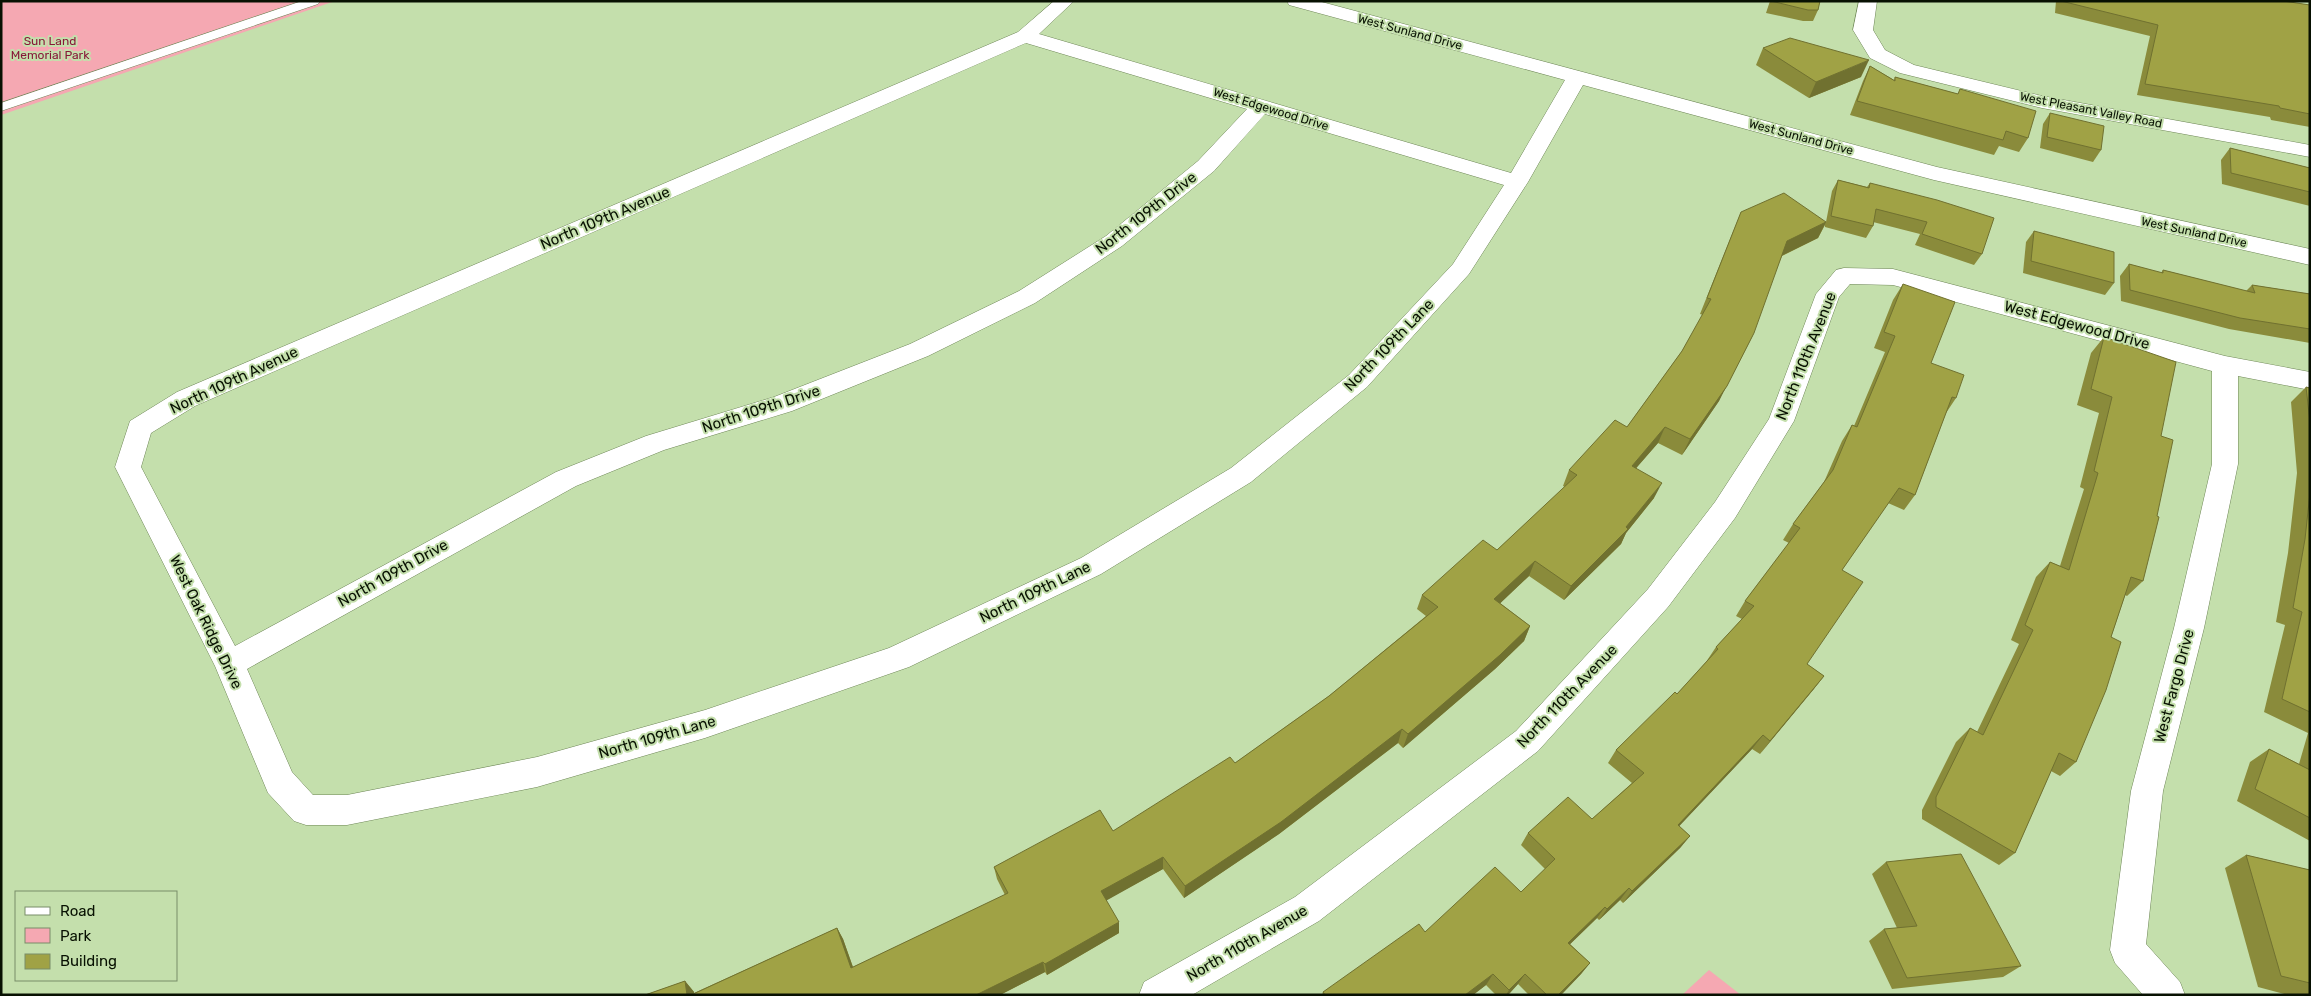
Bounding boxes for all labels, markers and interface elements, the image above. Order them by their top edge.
street label: West Sunland Drive [1356,11,1464,53]
park label: Sun Land Memorial Park [11,34,90,62]
street label: West Edgewood Drive [1212,85,1331,133]
street label: West Pleasant Valley Road [2019,89,2163,131]
street label: West Sunland Drive [1747,116,1855,158]
street label: North 109th Drive [1092,168,1200,258]
street label: North 109th Avenue [537,183,673,253]
street label: West Sunland Drive [2140,214,2248,250]
street label: North 110th Avenue [1772,289,1840,423]
street label: North 109th Lane [1340,295,1438,395]
street label: West Edgewood Drive [2002,297,2152,353]
street label: North 109th Avenue [167,342,301,418]
street label: North 109th Drive [700,381,822,437]
street label: North 109th Drive [335,535,451,611]
street label: West Oak Ridge Drive [166,552,246,692]
street label: North 109th Lane [977,557,1093,627]
street label: West Fargo Drive [2150,627,2198,745]
street label: North 110th Avenue [1513,641,1621,751]
street label: North 109th Lane [596,712,718,762]
legend [15,891,178,981]
street label: North 110th Avenue [1183,901,1311,985]
text: Road [60,902,96,920]
text: Park [60,927,91,945]
text: Building [60,952,117,970]

